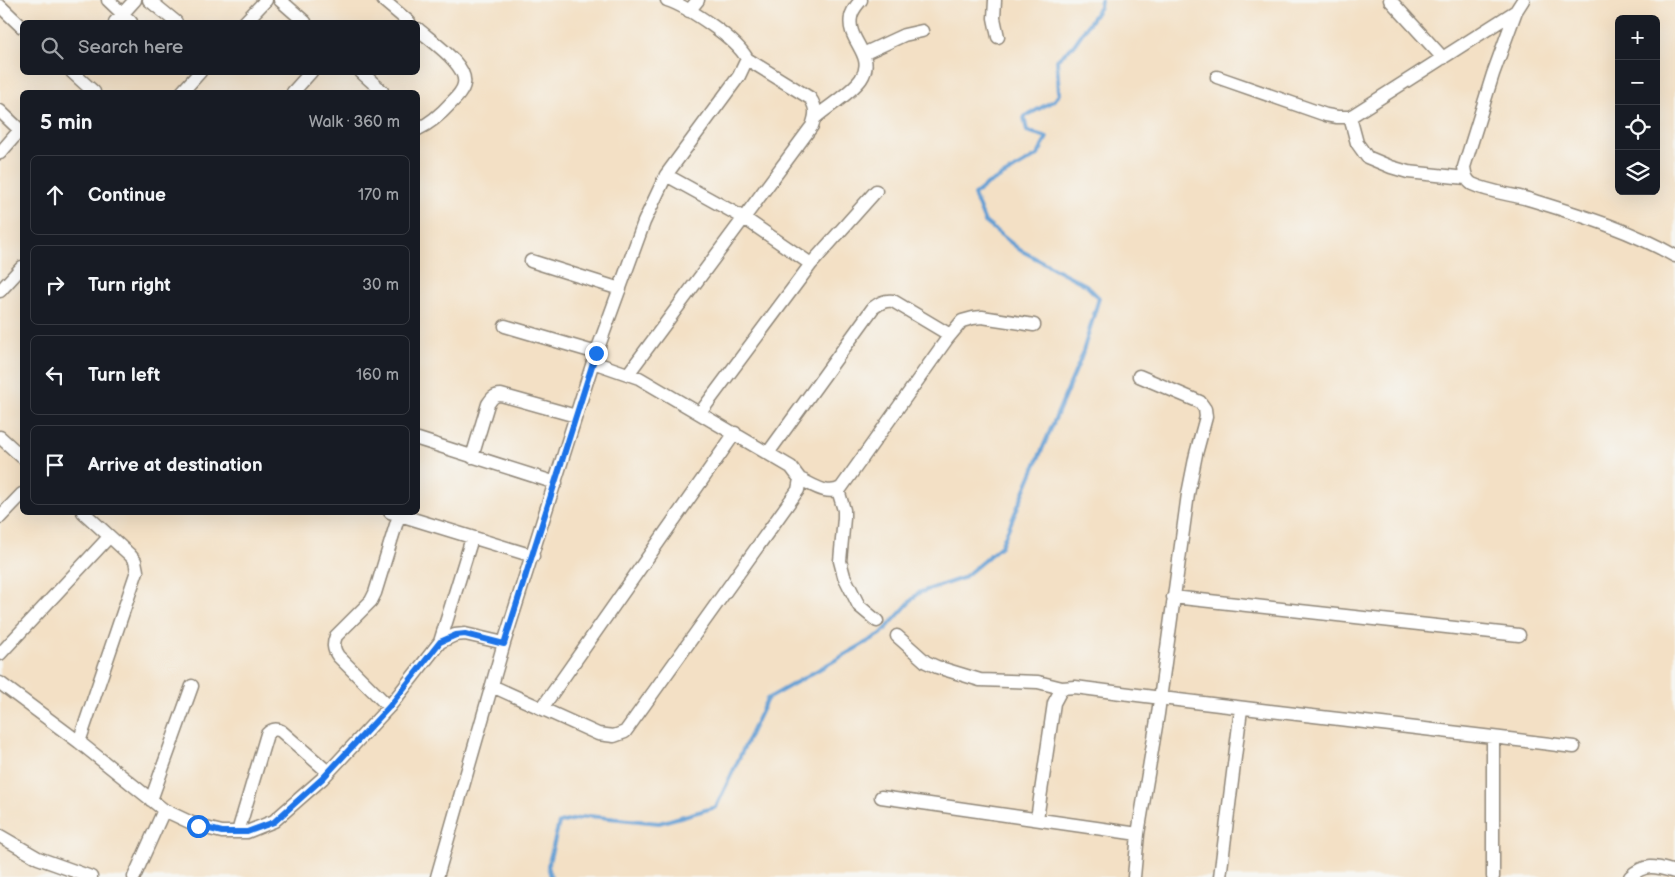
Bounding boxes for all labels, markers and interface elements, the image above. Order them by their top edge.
map controls [1615,15,1660,195]
button: + [1615,15,1660,60]
search box [20,20,420,75]
icon: search [38,34,66,62]
text: Search here [78,36,183,59]
button: − [1615,60,1660,105]
button: locate [1615,105,1660,150]
text: 5 min [40,110,93,135]
text: Walk · 360 m [309,113,400,132]
button: layers [1615,150,1660,195]
icon: ahead [41,181,69,209]
text: Continue [88,184,166,207]
text: 170 m [358,186,399,205]
icon: right [41,271,69,299]
text: Turn right [88,274,171,297]
text: 30 m [362,276,399,295]
route end [585,342,608,365]
icon: left [41,361,69,389]
text: Turn left [88,364,160,387]
text: 160 m [356,366,399,385]
icon: arrive [41,451,69,479]
text: Arrive at destination [88,454,263,477]
route start [187,815,210,838]

